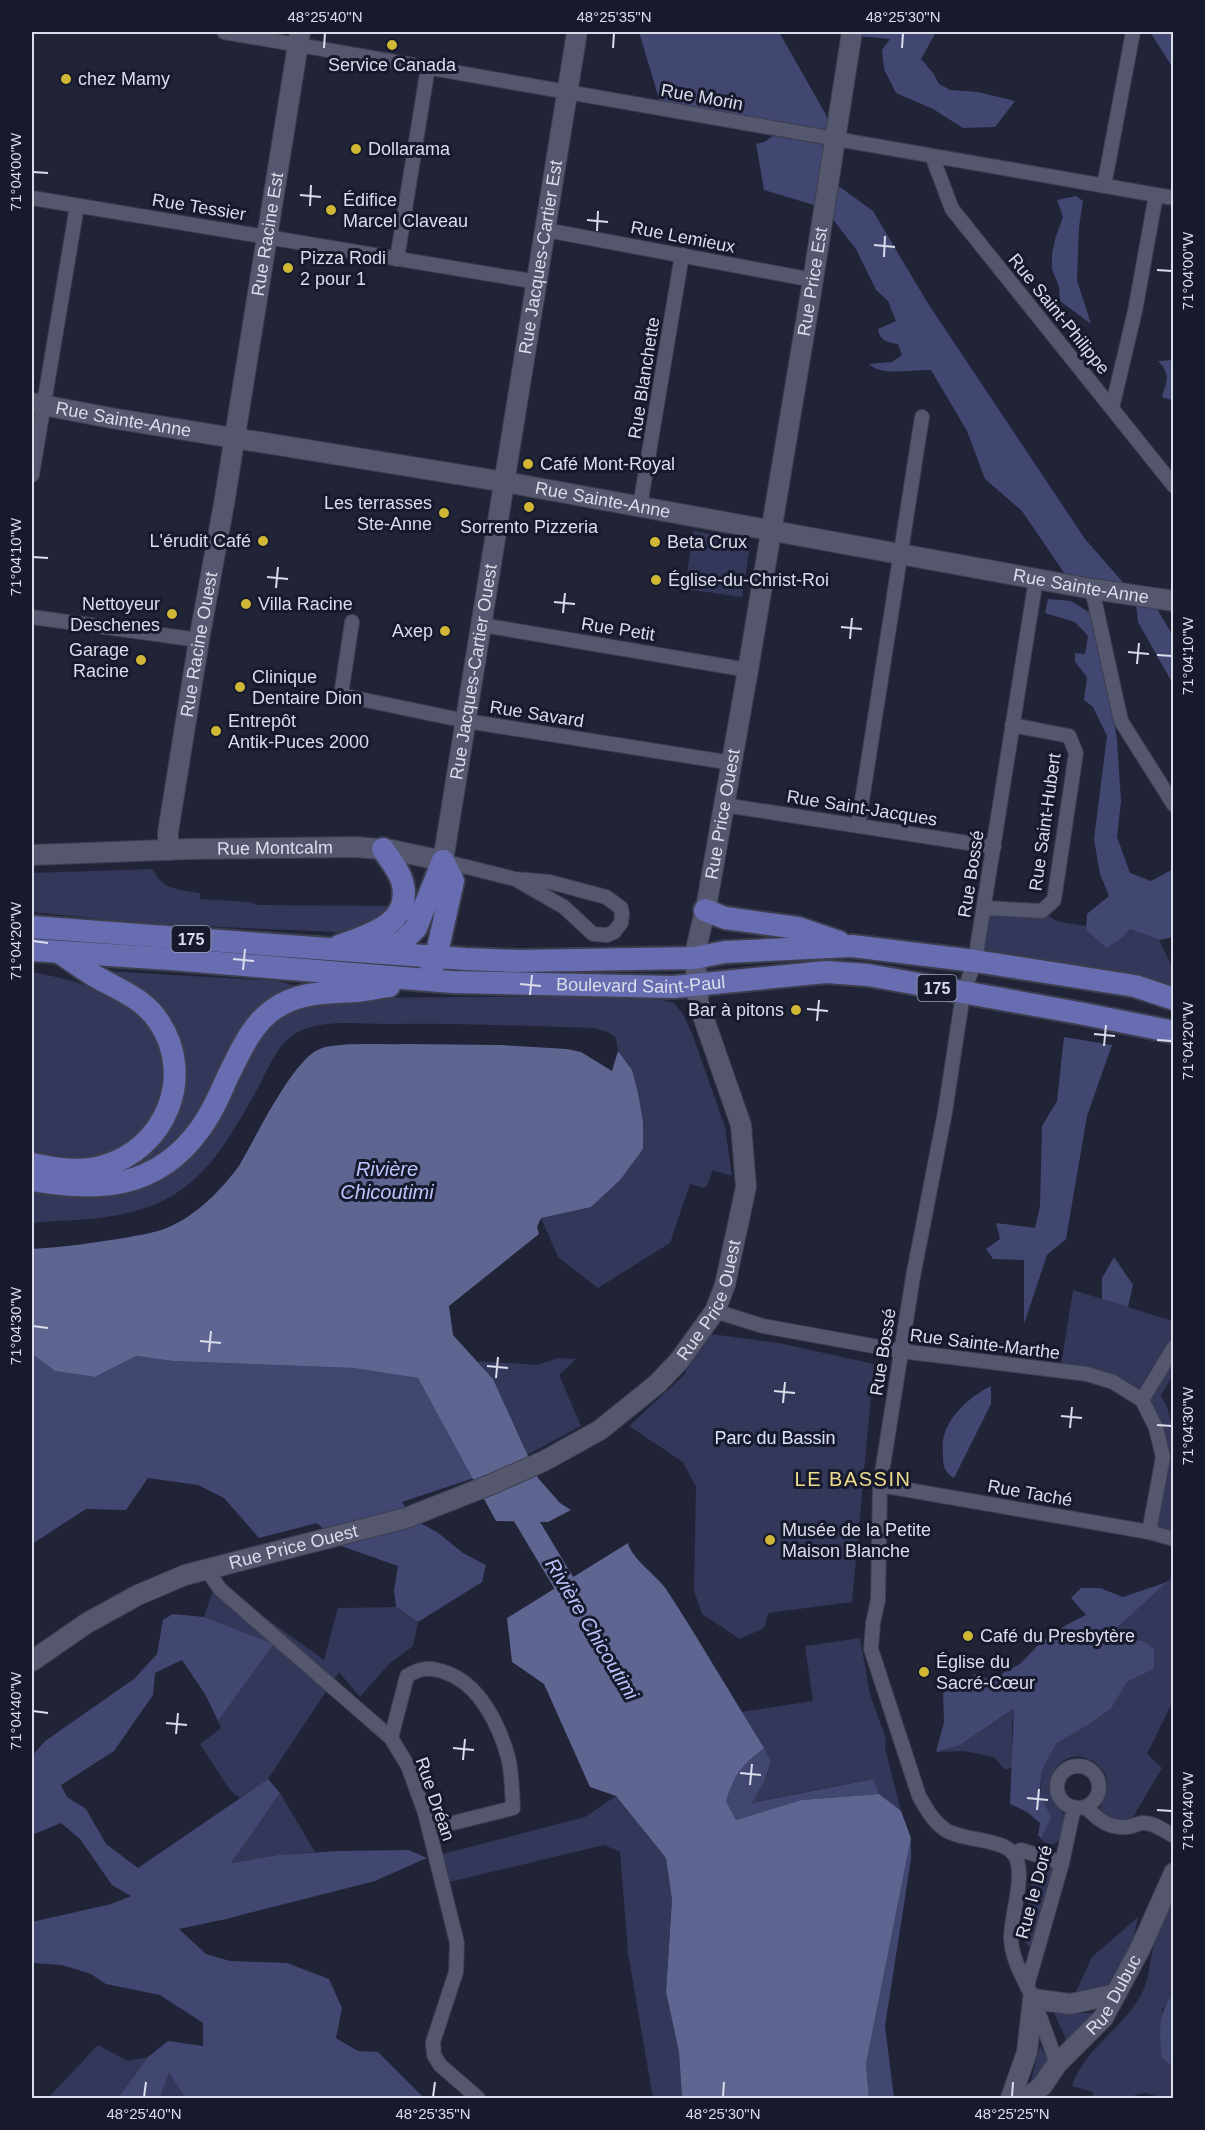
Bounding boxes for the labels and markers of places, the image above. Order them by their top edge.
marker: Service Canada [385,38,399,52]
place label: Service Canada [328,55,457,75]
place label: chez Mamy [78,69,170,89]
marker: chez Mamy [59,72,73,86]
place label: Dollarama [368,139,451,159]
marker: Dollarama [349,142,363,156]
place label: Édifice Marcel Claveau [343,190,468,231]
marker: Édifice Marcel Claveau [324,203,338,217]
place label: Pizza Rodi 2 pour 1 [300,248,386,289]
marker: Pizza Rodi 2 pour 1 [281,261,295,275]
place label: Café Mont-Royal [540,454,675,474]
marker: Café Mont-Royal [521,457,535,471]
place label: Les terrasses Ste-Anne [324,493,432,534]
marker: Sorrento Pizzeria [522,500,536,514]
marker: Les terrasses Ste-Anne [437,506,451,520]
place label: Sorrento Pizzeria [460,517,599,537]
place label: L'érudit Café [150,531,251,551]
place label: Beta Crux [667,532,747,552]
marker: L'érudit Café [256,534,270,548]
marker: Beta Crux [648,535,662,549]
place label: Église-du-Christ-Roi [668,570,829,590]
marker: Église-du-Christ-Roi [649,573,663,587]
place label: Nettoyeur Deschenes [70,594,160,635]
place label: Villa Racine [258,594,353,614]
marker: Villa Racine [239,597,253,611]
marker: Nettoyeur Deschenes [165,607,179,621]
place label: Axep [392,621,433,641]
marker: Axep [438,624,452,638]
place label: Garage Racine [69,640,129,681]
marker: Garage Racine [134,653,148,667]
place label: Clinique Dentaire Dion [252,667,362,708]
marker: Clinique Dentaire Dion [233,680,247,694]
place label: Entrepôt Antik-Puces 2000 [228,711,369,752]
marker: Entrepôt Antik-Puces 2000 [209,724,223,738]
place label: Bar à pitons [688,1000,784,1020]
marker: Bar à pitons [789,1003,803,1017]
place label: Musée de la Petite Maison Blanche [782,1520,931,1561]
marker: Musée de la Petite Maison Blanche [763,1533,777,1547]
place label: Café du Presbytère [980,1626,1135,1646]
marker: Café du Presbytère [961,1629,975,1643]
place label: Église du Sacré-Cœur [936,1652,1035,1693]
marker: Église du Sacré-Cœur [917,1665,931,1679]

